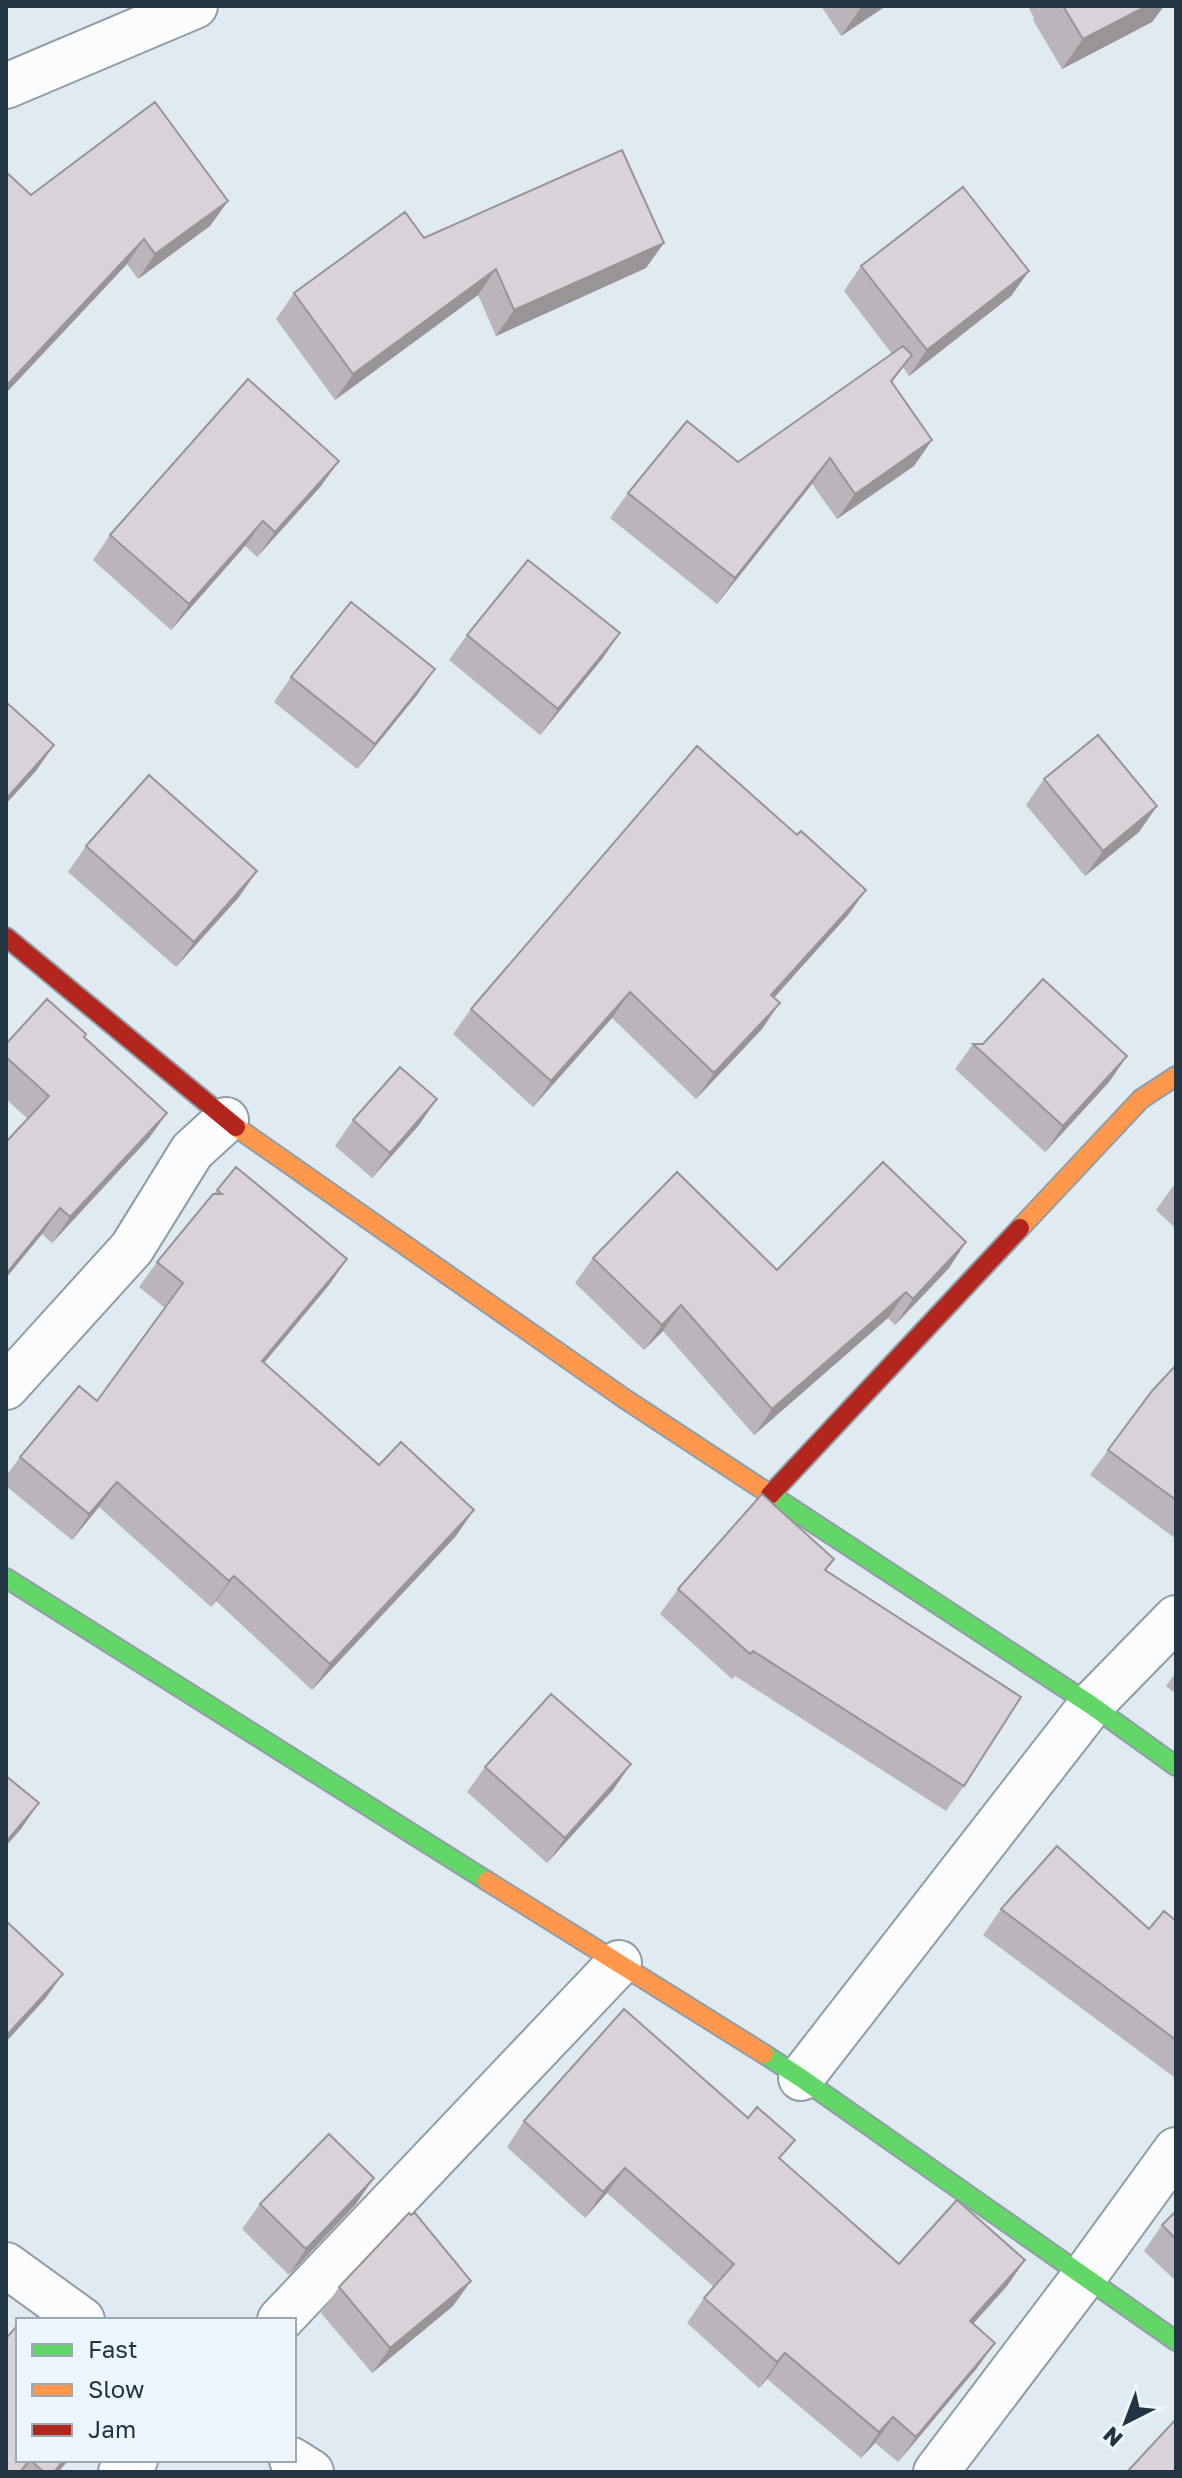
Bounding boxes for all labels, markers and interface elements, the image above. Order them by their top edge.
legend [16,2318,296,2462]
text: Fast [88,2334,138,2363]
text: Slow [88,2374,144,2403]
north arrow [1086,2382,1166,2462]
text: Jam [88,2414,136,2443]
text: N [1097,2422,1128,2453]

